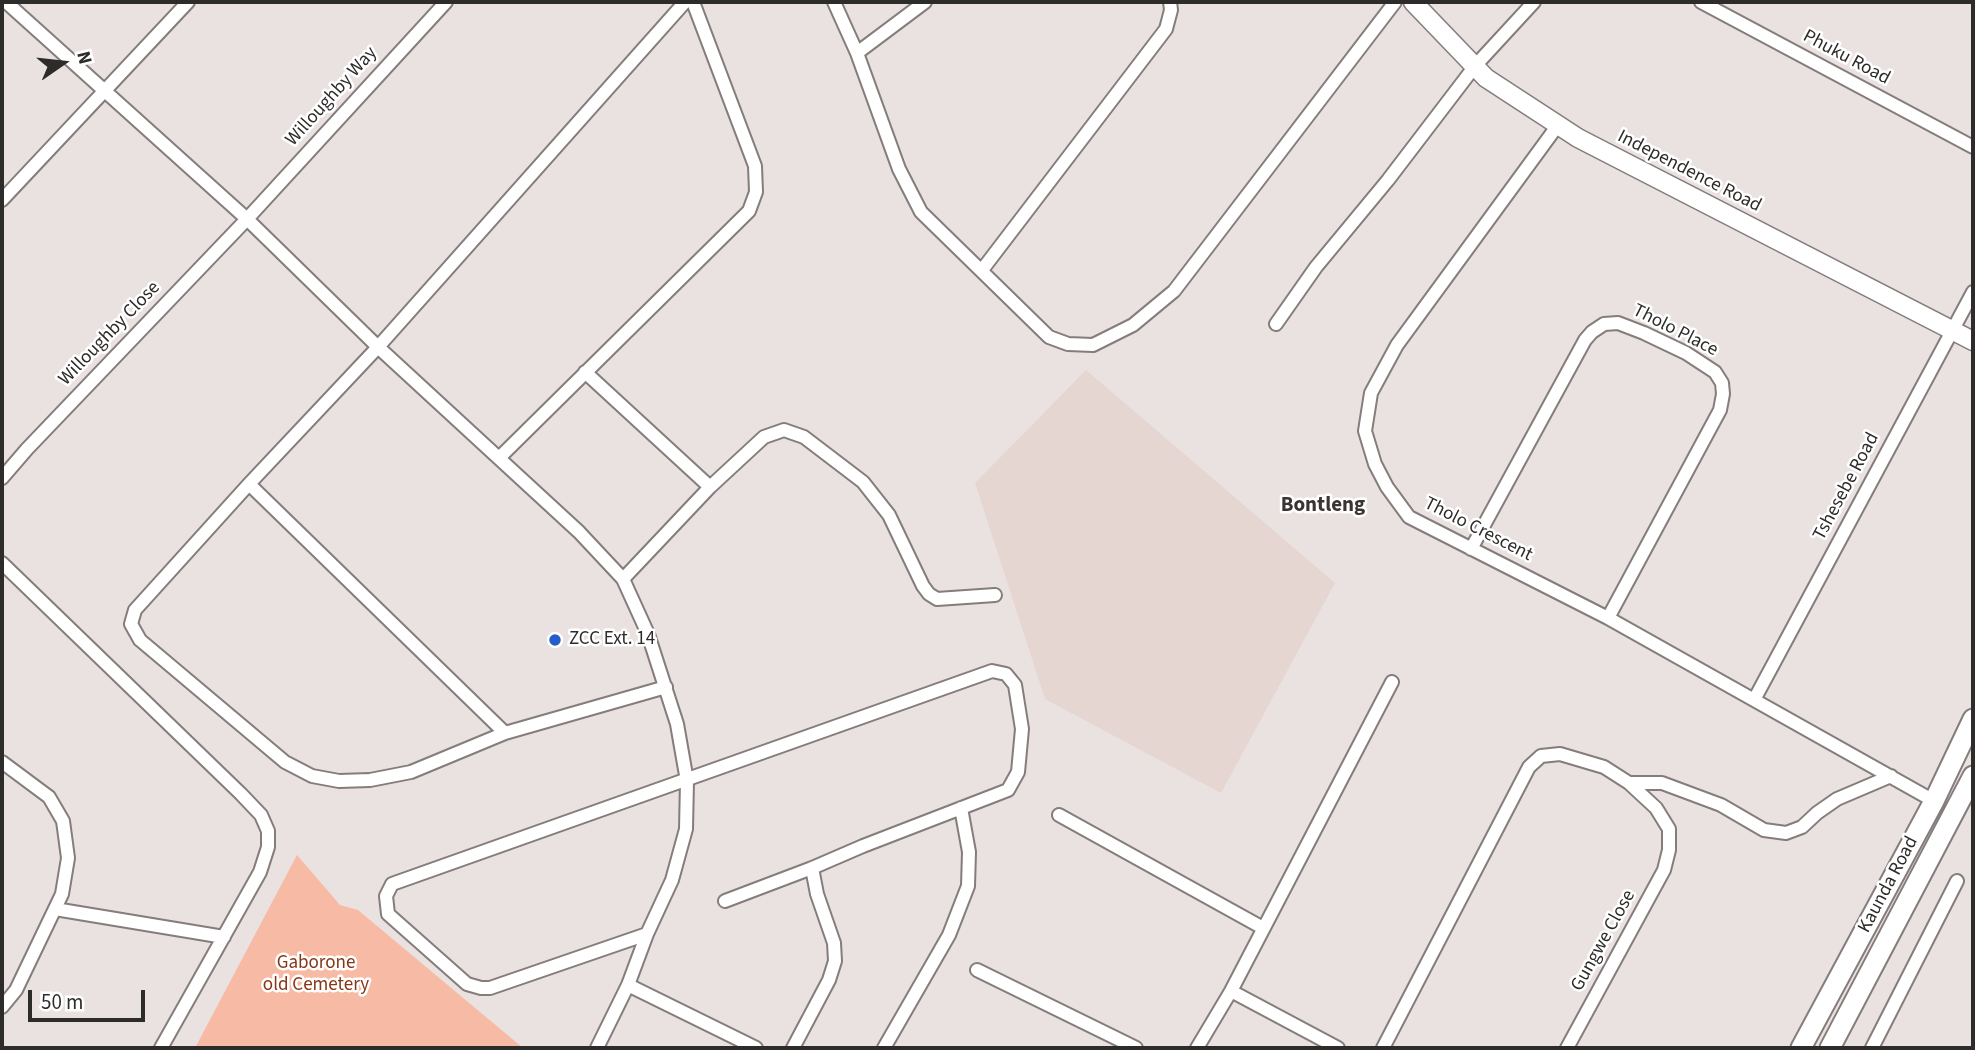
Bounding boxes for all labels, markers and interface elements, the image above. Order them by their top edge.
street label: Phuku Road [1798,26,1894,90]
north arrow [28,28,98,98]
street label: Willoughby Way [281,43,383,151]
text: N [69,48,98,67]
street label: Independence Road [1613,126,1765,218]
street label: Willoughby Close [54,277,166,391]
street label: Tholo Place [1629,300,1721,362]
street label: Tshesebe Road [1809,429,1885,545]
district label: Bontleng [1281,493,1365,519]
street label: Tholo Crescent [1420,493,1536,567]
place label: ZCC Ext. 14 [569,629,655,651]
marker: ZCC Ext. 14 [547,632,563,648]
street label: Kaunda Road [1854,833,1924,937]
street label: Gungwe Close [1567,886,1641,996]
park label: Gaborone old Cemetery [263,953,369,997]
scale bar [32,976,149,1020]
text: 50 m [41,987,83,1017]

